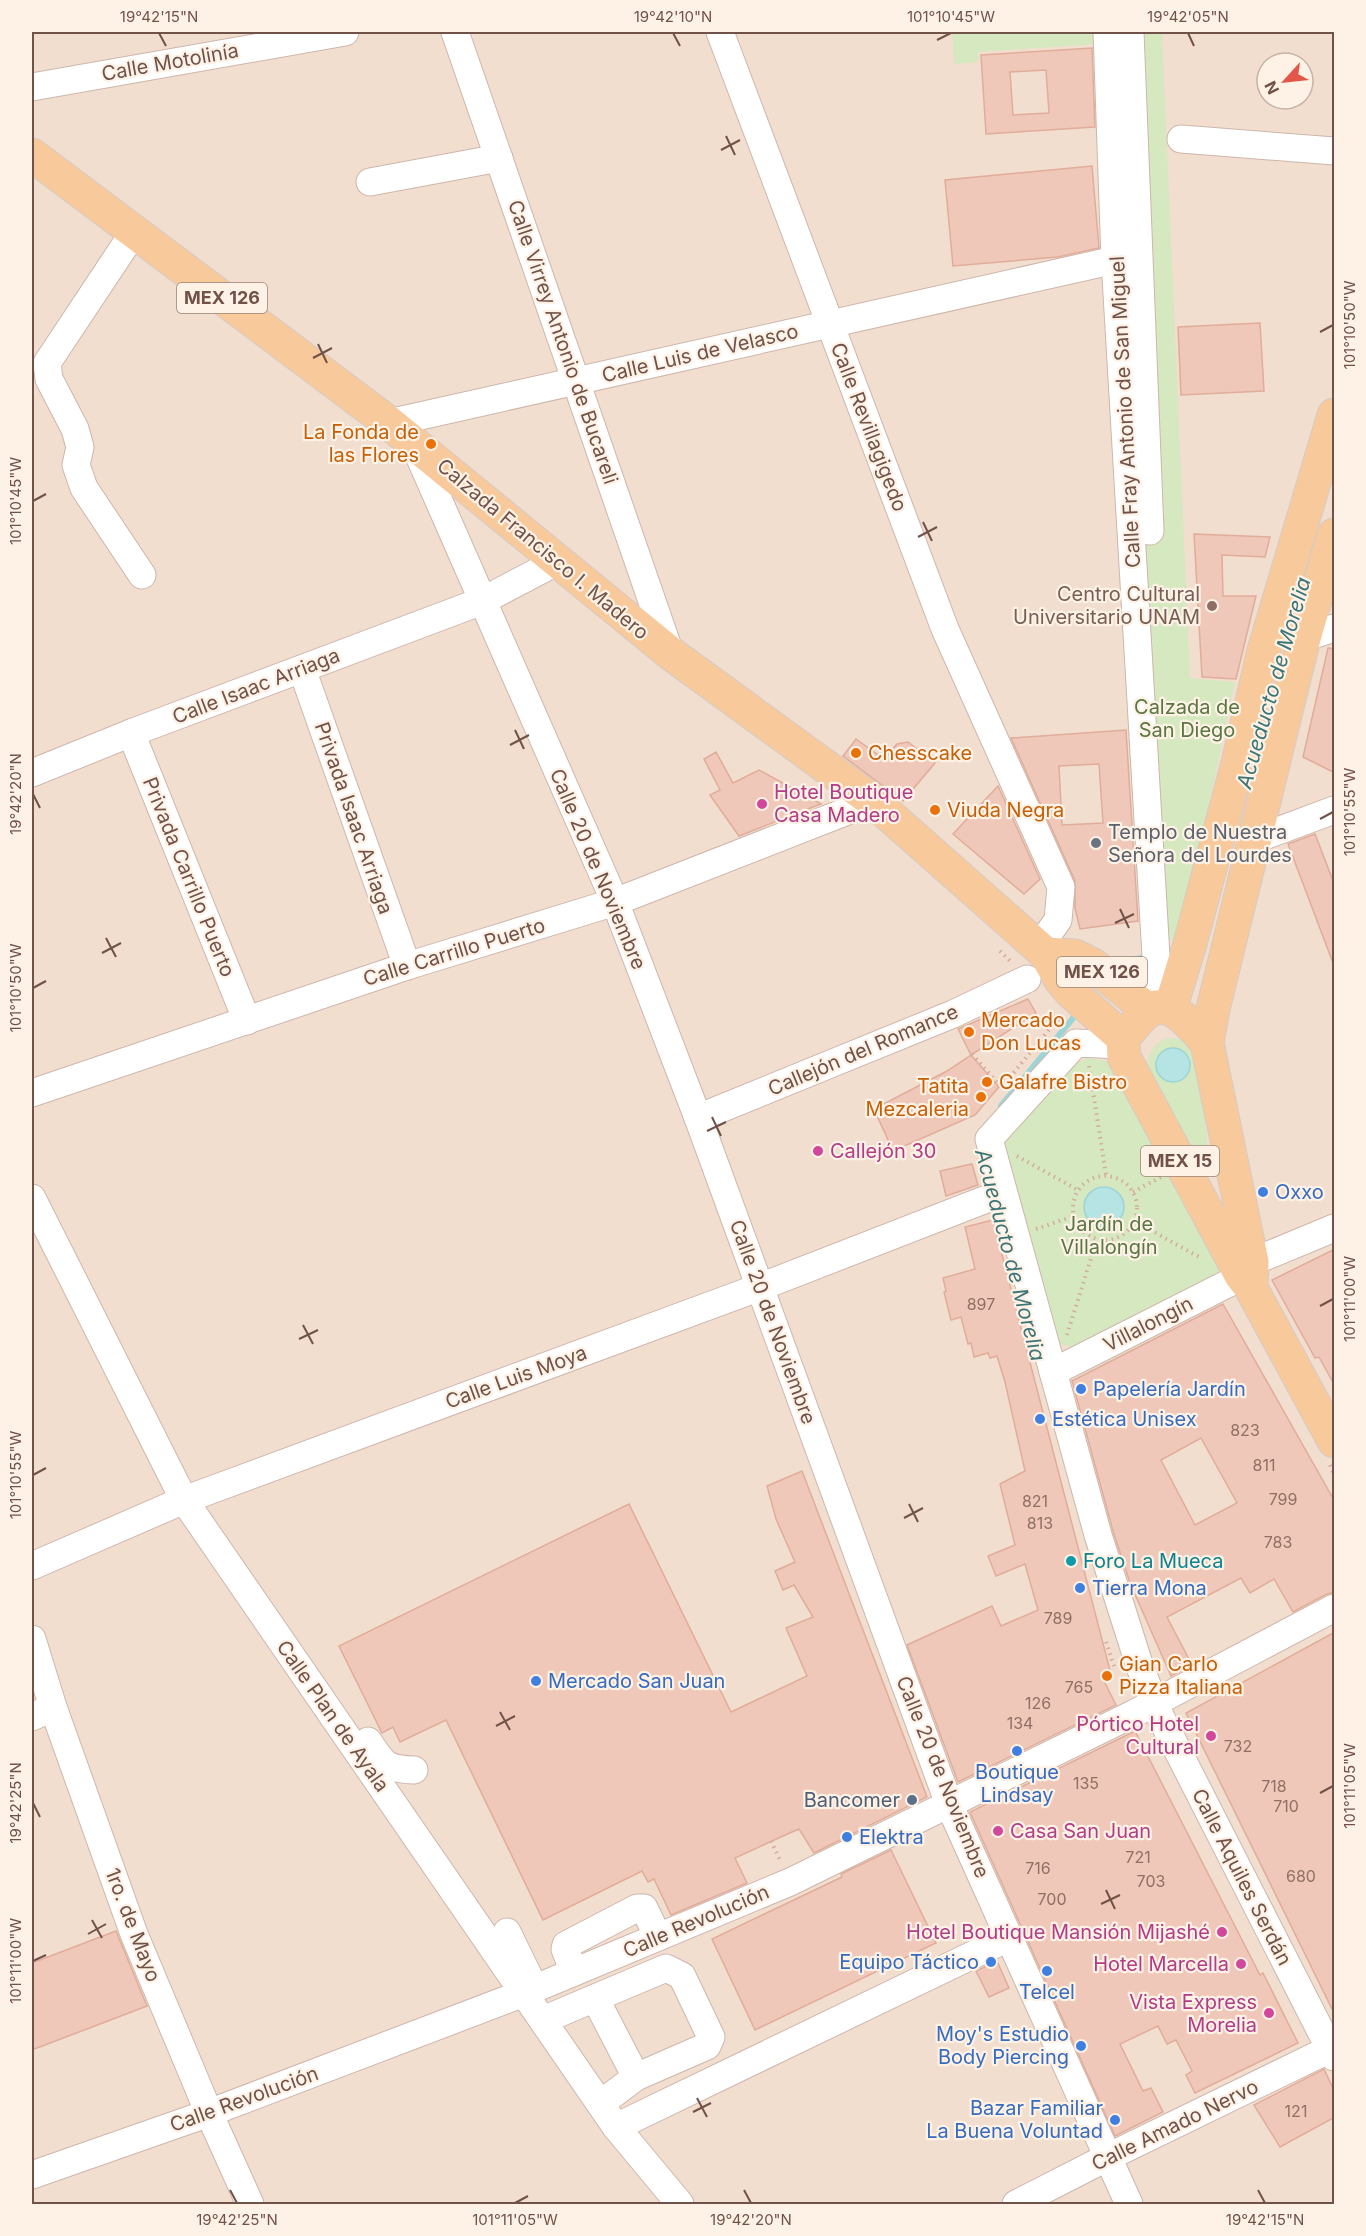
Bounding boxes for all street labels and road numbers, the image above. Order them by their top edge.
street label: Calle Motolinía [100,38,240,86]
street label: Calle Virrey Antonio de Bucareli [503,197,623,487]
street label: Calle Fray Antonio de San Miguel [1105,256,1145,568]
road number: MEX 126 [177,283,267,313]
street label: Calle Luis de Velasco [599,319,801,387]
street label: Calle Revillagigedo [826,339,912,515]
street label: Calzada Francisco I. Madero [432,453,654,645]
street label: Calle Isaac Arriaga [169,643,343,729]
street label: Privada Isaac Arriaga [310,719,398,917]
street label: Calle 20 de Noviembre [545,765,651,973]
street label: Privada Carrillo Puerto [138,774,240,980]
street label: Calle Carrillo Puerto [360,913,548,991]
road number: MEX 126 [1057,957,1147,987]
street label: Callejón del Romance [764,999,962,1101]
road number: MEX 15 [1141,1146,1219,1176]
street label: Calle 20 de Noviembre [725,1216,821,1428]
street label: Villalongín [1099,1291,1197,1357]
street label: Calle Luis Moya [442,1340,590,1414]
street label: Calle Plan de Ayala [272,1636,394,1796]
street label: Calle 20 de Noviembre [891,1672,995,1882]
street label: Calle Aquiles Serdán [1187,1785,1297,1969]
street label: 1ro. de Mayo [100,1865,166,1985]
street label: Calle Revolución [619,1879,773,1963]
street label: Calle Revolución [166,2061,322,2137]
street label: Calle Amado Nervo [1088,2074,1262,2176]

